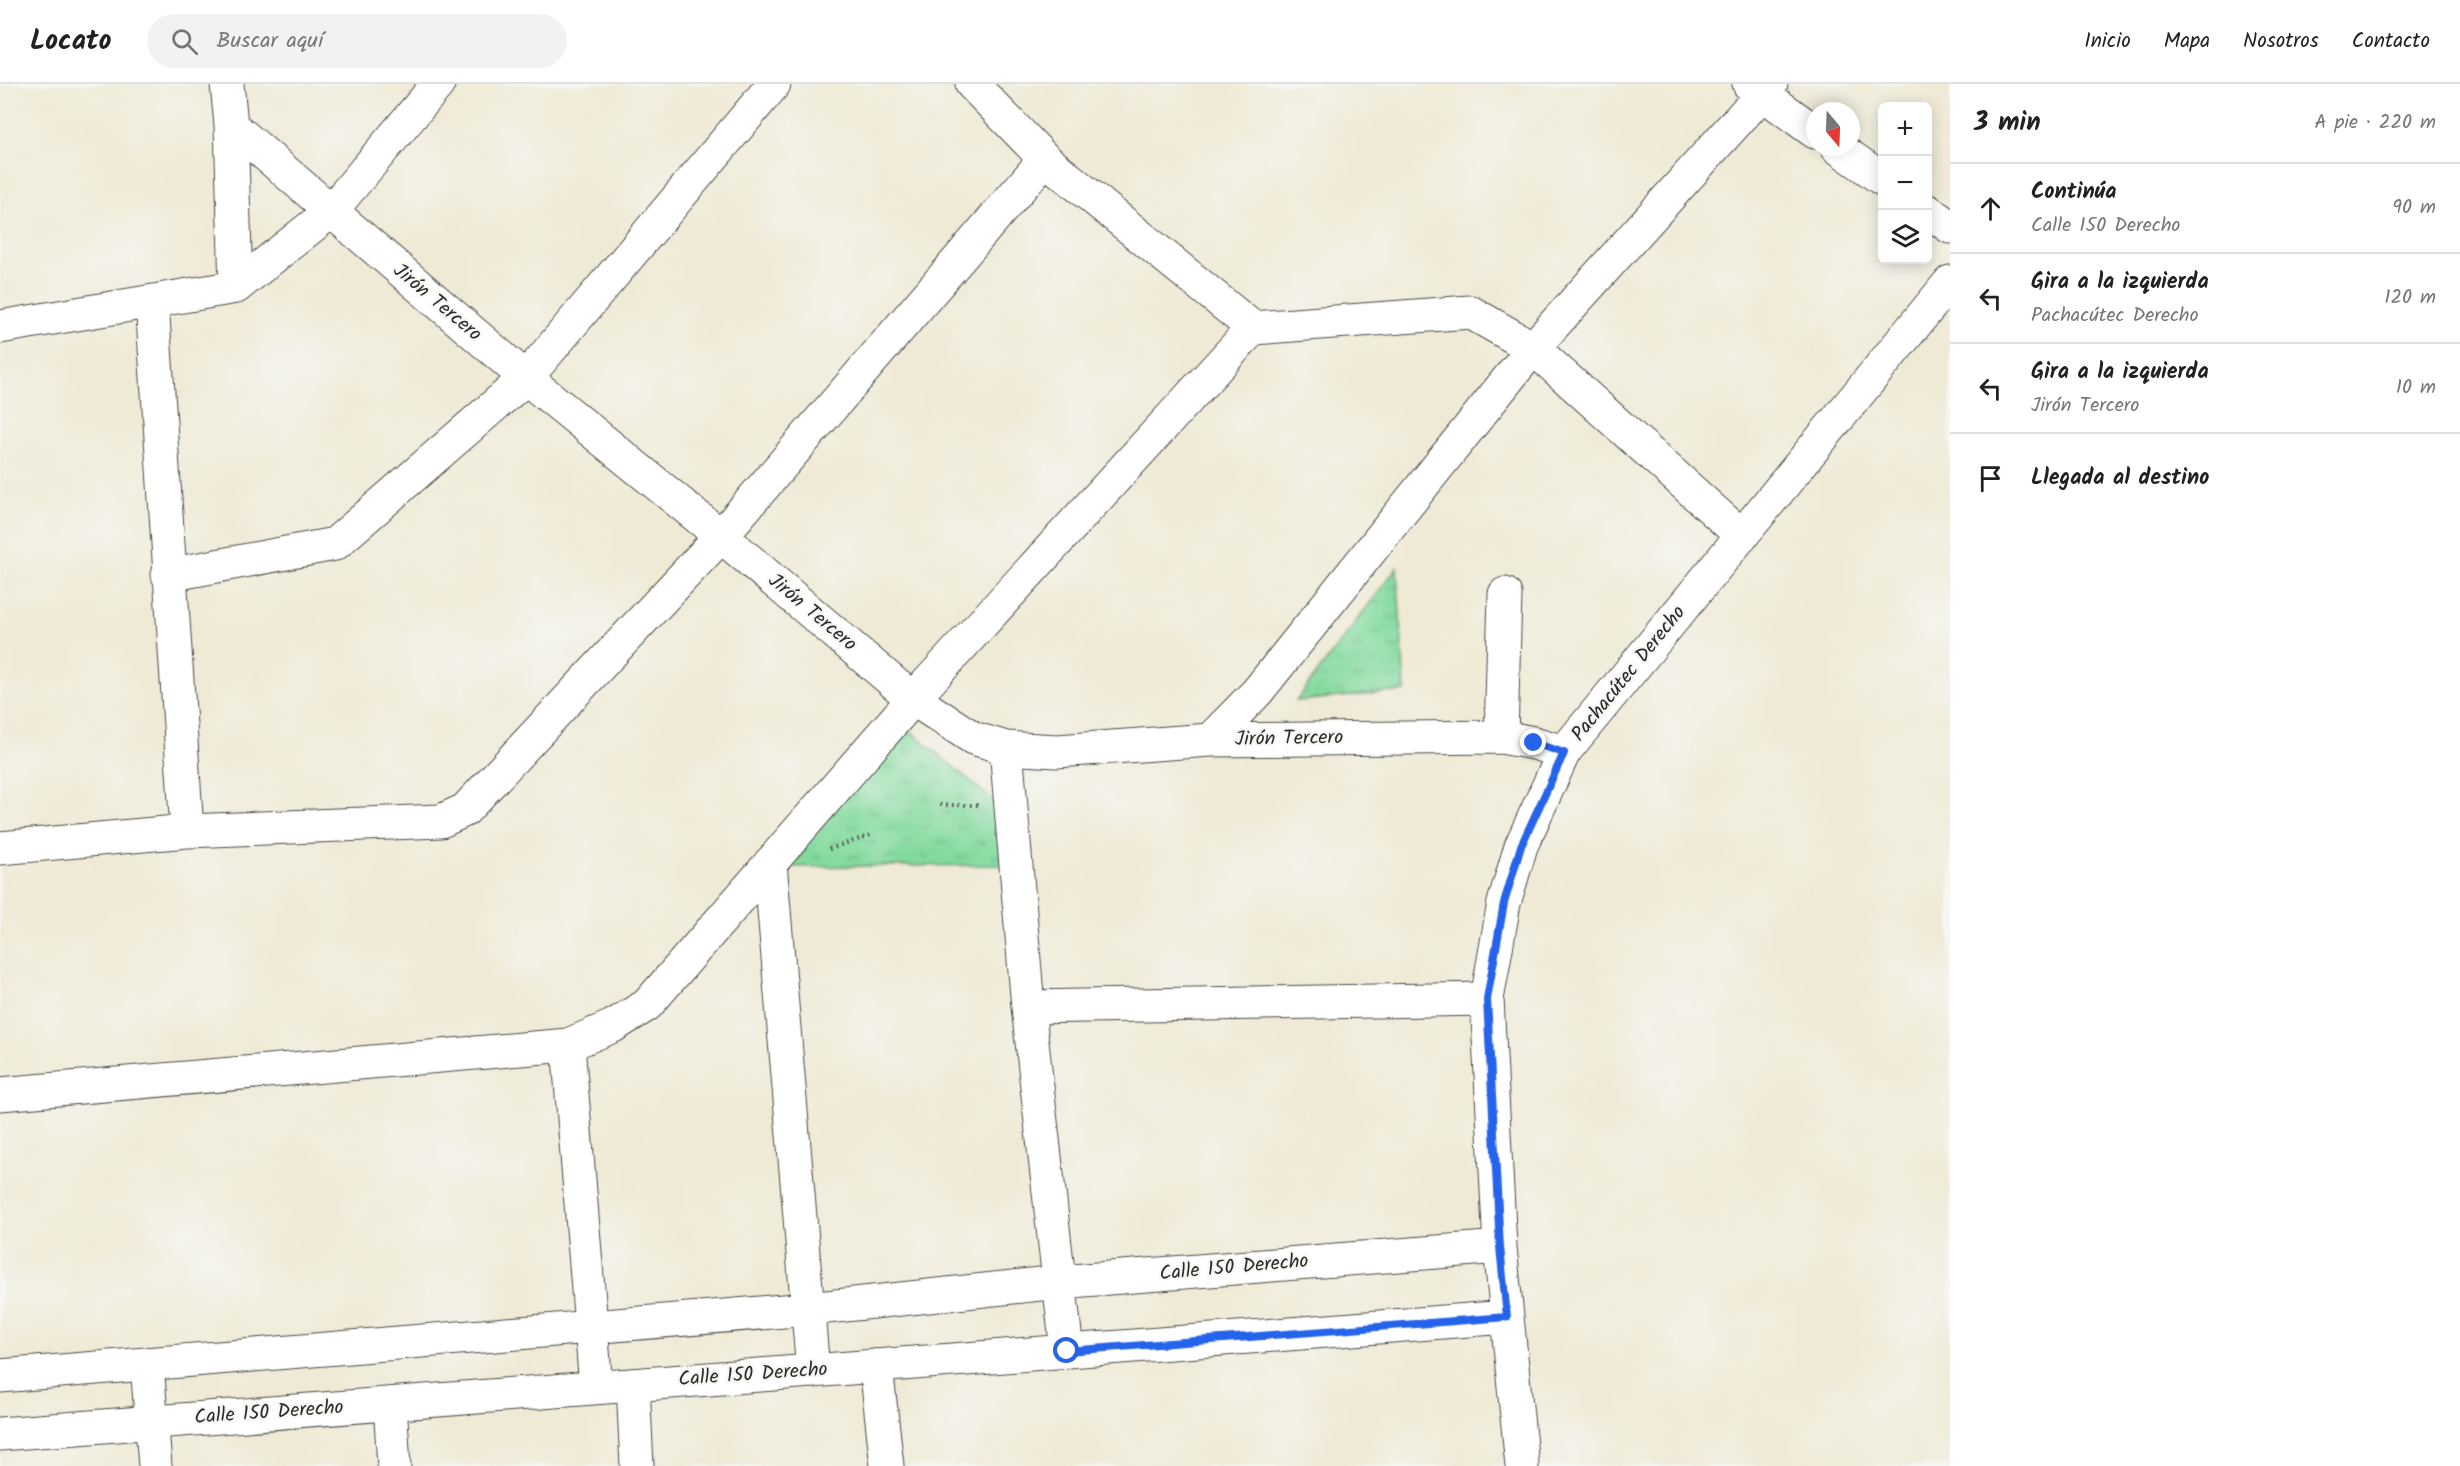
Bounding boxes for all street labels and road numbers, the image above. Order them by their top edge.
street label: Jirón Tercero [385,256,489,350]
street label: Jirón Tercero [760,566,864,660]
street label: Pachacútec Derecho [1564,599,1694,749]
street label: Jirón Tercero [1235,722,1343,756]
street label: Calle 150 Derecho [1158,1246,1310,1290]
street label: Calle 150 Derecho [677,1354,829,1396]
street label: Calle 150 Derecho [193,1392,345,1434]

